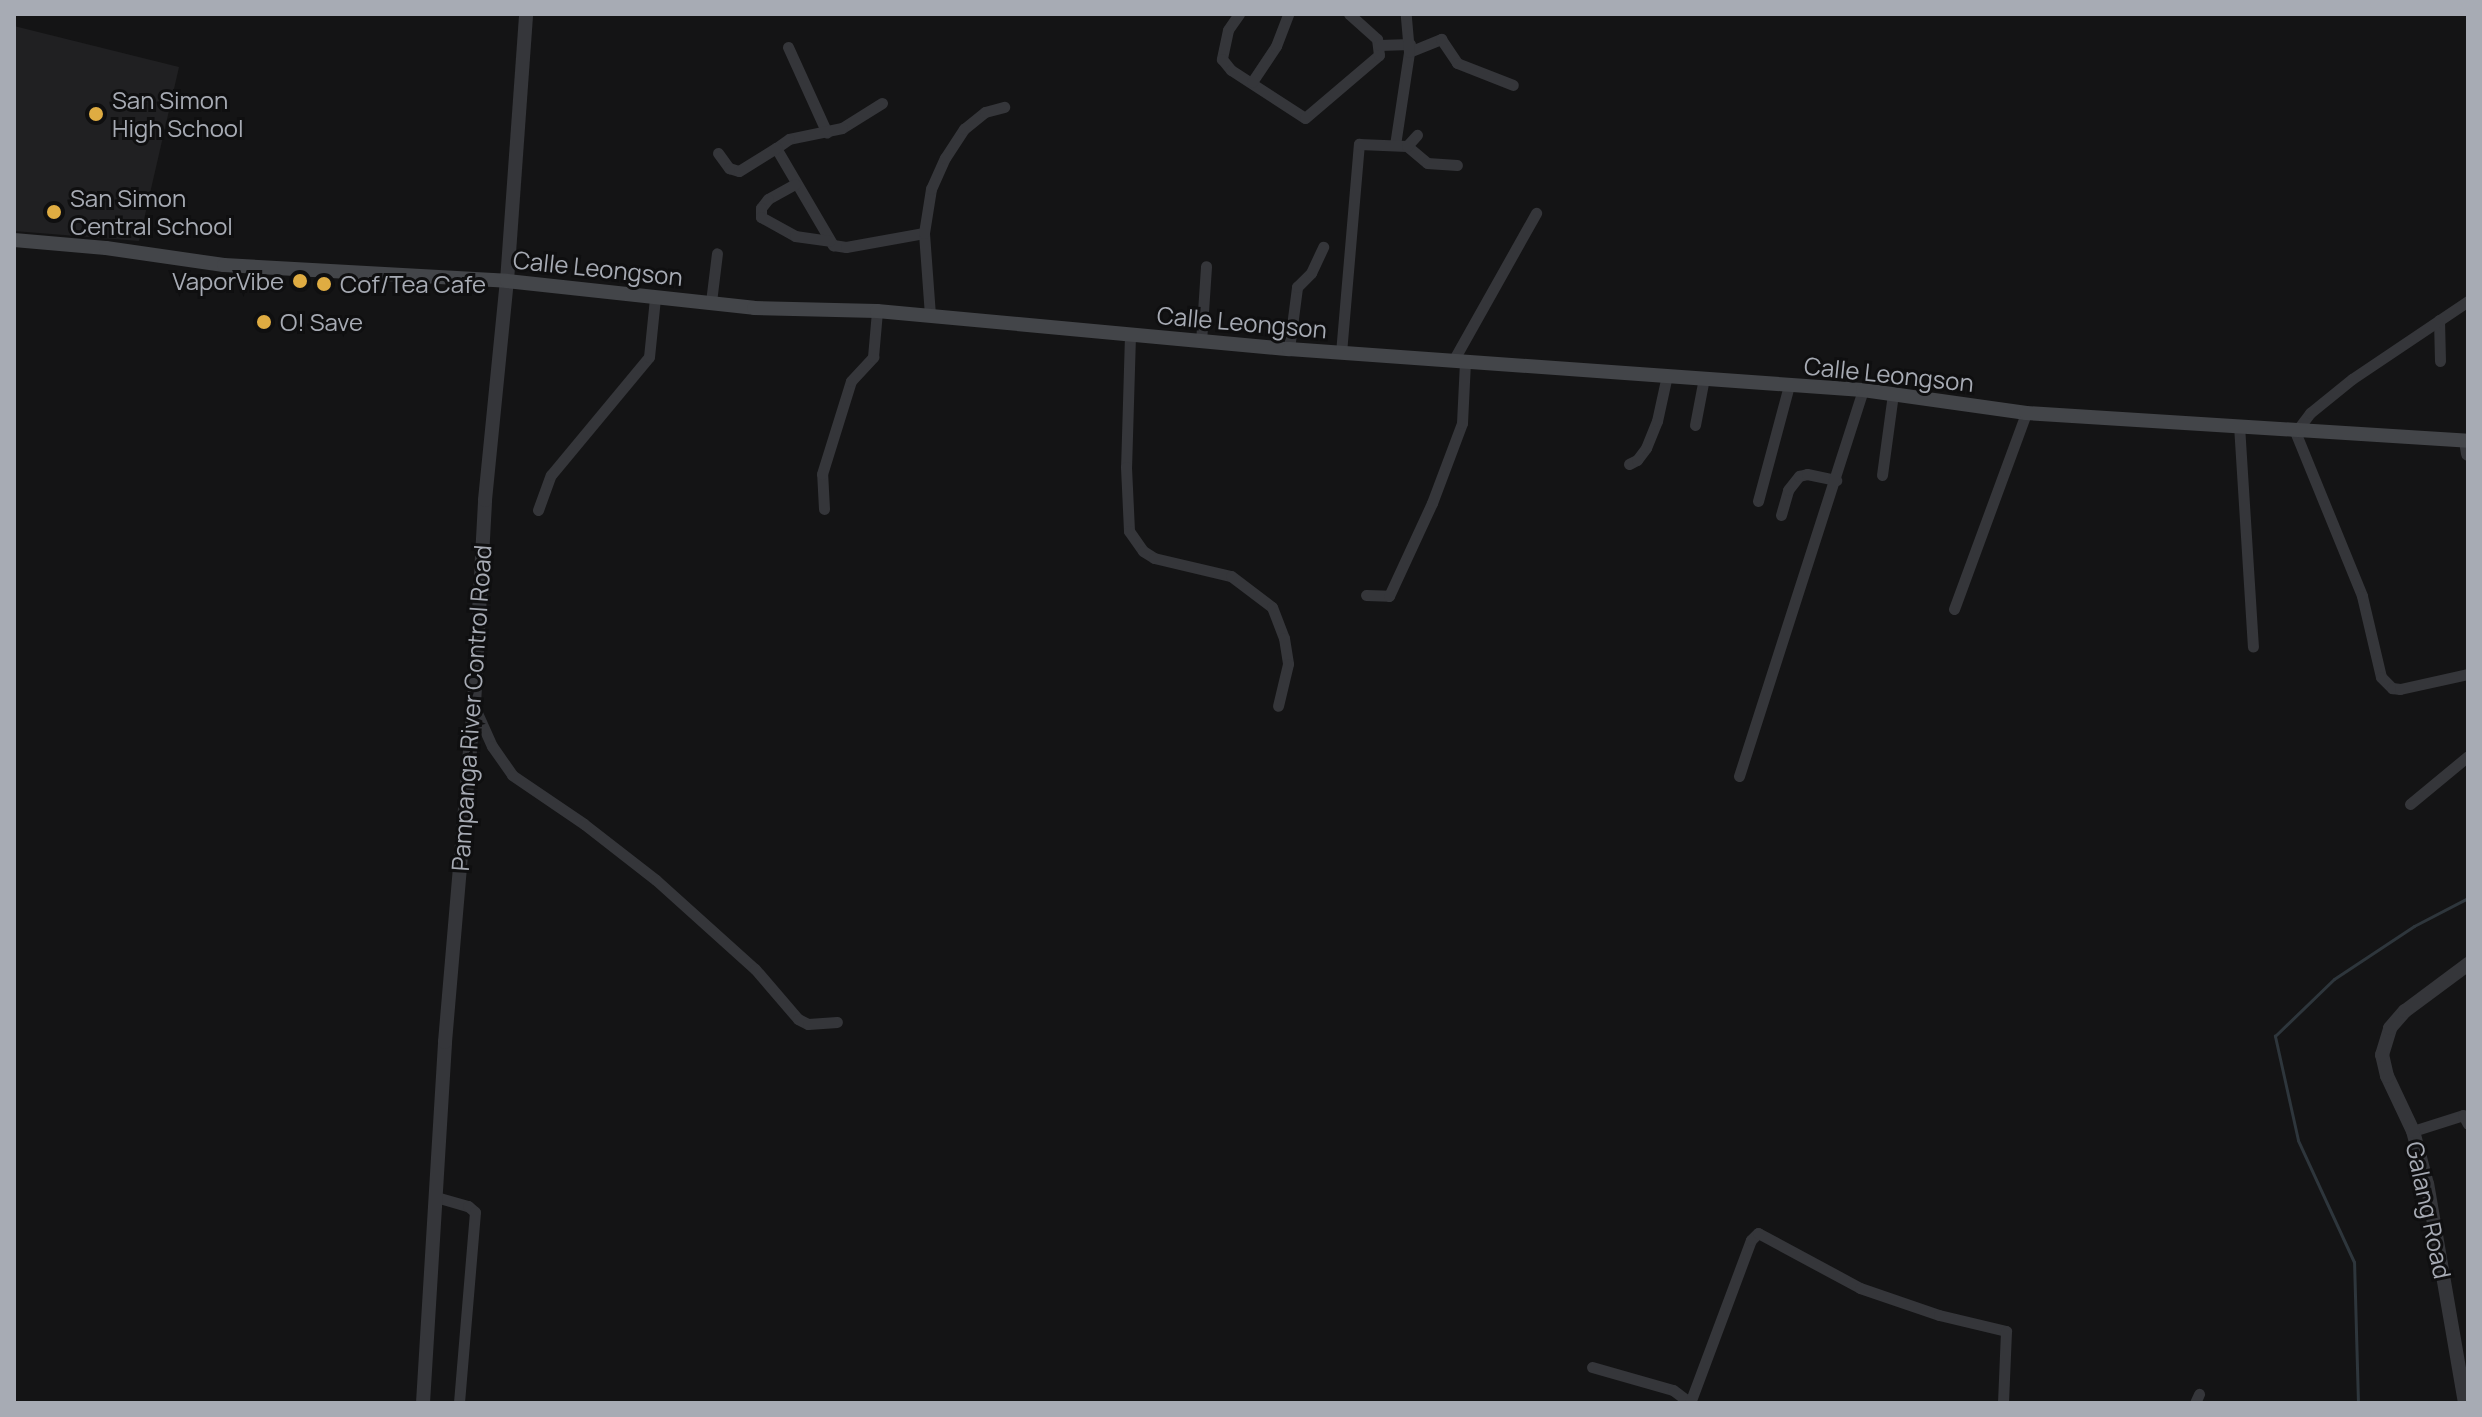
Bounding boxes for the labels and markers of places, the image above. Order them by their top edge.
place label: San Simon High School [112,86,244,142]
marker: San Simon High School [87,105,105,123]
place label: San Simon Central School [70,184,233,240]
marker: San Simon Central School [45,203,63,221]
place label: VaporVibe [172,267,284,295]
place label: Cof/Tea Cafe [340,270,486,298]
marker: VaporVibe [291,272,309,290]
marker: Cof/Tea Cafe [315,275,333,293]
place label: O! Save [280,308,363,336]
marker: O! Save [255,313,273,331]

